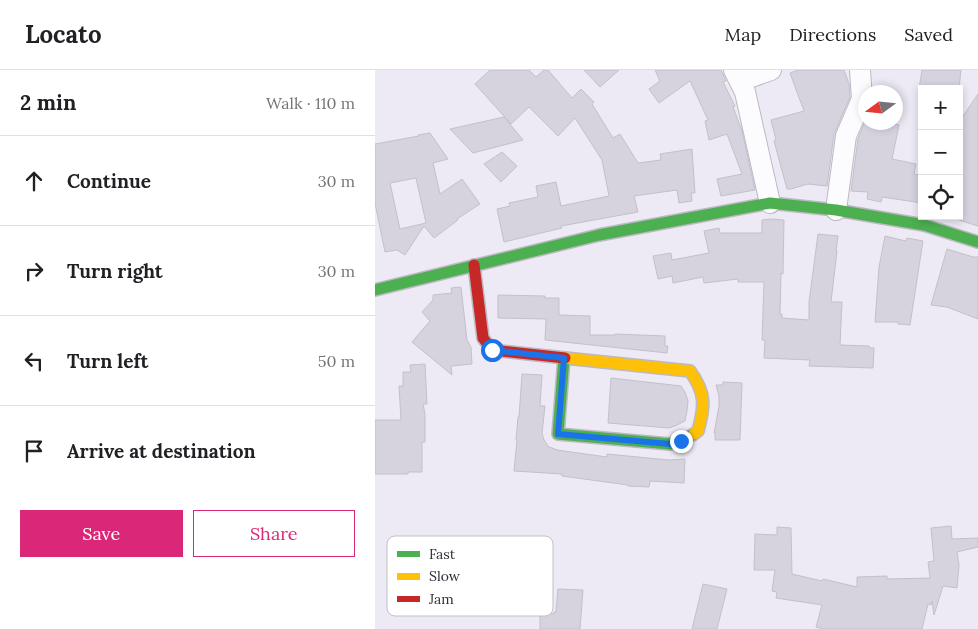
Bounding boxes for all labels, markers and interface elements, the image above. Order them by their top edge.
text: Locato [25,19,102,50]
text: Map [725,23,761,46]
text: Directions [789,23,876,46]
text: Saved [904,23,953,46]
north arrow [858,85,903,130]
map controls [918,85,963,220]
button: + [918,85,963,130]
text: 2 min [20,89,76,116]
text: Walk · 110 m [266,93,355,113]
button: − [918,130,963,175]
icon: ahead [20,167,48,195]
text: Continue [67,169,151,193]
text: 30 m [318,171,355,191]
button: locate [918,175,963,220]
icon: right [20,257,48,285]
text: Turn right [67,259,163,283]
text: 30 m [318,261,355,281]
route start [481,339,504,362]
icon: left [20,347,48,375]
text: Turn left [67,349,148,373]
text: 50 m [318,351,355,371]
route end [670,430,693,453]
icon: arrive [20,437,48,465]
text: Arrive at destination [67,439,256,463]
button: Save [20,510,183,557]
button: Share [193,510,355,557]
legend [387,536,553,616]
text: Fast [429,545,456,563]
text: Slow [429,567,461,585]
text: Jam [428,590,454,608]

